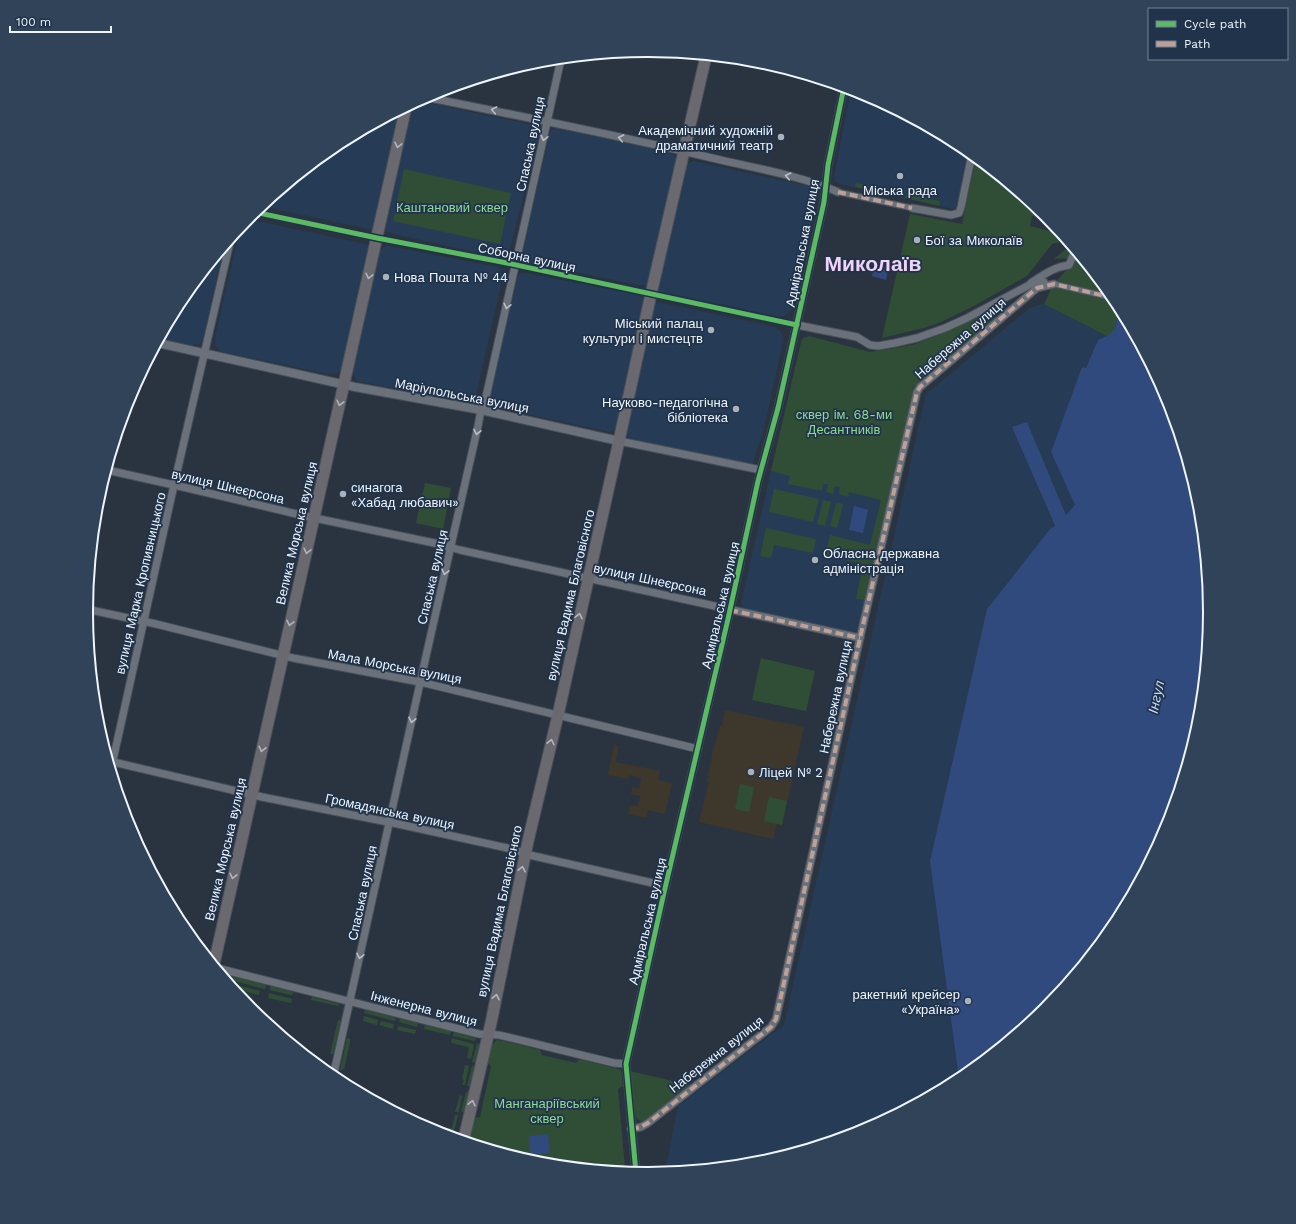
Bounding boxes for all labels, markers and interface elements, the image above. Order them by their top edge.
scale bar [10,8,111,34]
legend [1148,8,1288,60]
text: 100 m [16,15,51,29]
text: Cycle path [1184,17,1246,31]
text: Path [1184,37,1210,51]
street label: Спаська вулиця [513,95,548,193]
one-way arrow [490,107,497,115]
place label: Академічний художній драматичний театр [638,123,773,153]
marker: Академічний художній драматичний театр [776,132,786,142]
one-way arrow [618,134,624,142]
one-way arrow [541,135,549,141]
one-way arrow [395,142,403,148]
marker: Міська рада [895,171,905,181]
one-way arrow [785,172,792,181]
street label: Адміральська вулиця [783,178,822,308]
place label: Міська рада [863,183,938,198]
park label: Каштановий сквер [396,200,508,215]
place label: Бої за Миколаїв [925,233,1023,248]
marker: Бої за Миколаїв [912,235,922,245]
street label: Соборна вулиця [477,240,577,275]
district label: Миколаїв [825,251,921,276]
place label: Нова Пошта № 44 [394,270,508,285]
marker: Нова Пошта № 44 [381,272,391,282]
one-way arrow [365,273,373,280]
street label: Набережна вулиця [912,295,1009,382]
one-way arrow [503,302,511,309]
place label: Міський палац культури і мистецтв [583,316,704,346]
marker: Міський палац культури і мистецтв [706,325,716,335]
street label: Маріупольська вулиця [394,375,530,416]
place label: Науково-педагогічна бібліотека [602,395,729,425]
one-way arrow [336,399,345,406]
marker: Науково-педагогічна бібліотека [731,404,741,414]
park label: сквер ім. 68-ми Десантників [796,407,892,437]
one-way arrow [473,429,481,435]
street label: Велика Морська вулиця [273,460,320,606]
street label: вулиця Шнеєрсона [170,466,286,507]
place label: синагога «Хабад любавич» [351,480,459,510]
marker: синагога «Хабад любавич» [338,489,348,499]
street label: вулиця Марка Кропивницького [112,491,169,676]
street label: вулиця Вадима Благовісного [543,508,598,682]
street label: Спаська вулиця [414,528,451,626]
street label: Адміральська вулиця [699,540,742,670]
place label: Обласна державна адміністрація [823,546,940,576]
one-way arrow [303,548,311,554]
marker: Обласна державна адміністрація [810,555,820,565]
street label: вулиця Шнеєрсона [592,560,708,599]
one-way arrow [442,569,450,576]
one-way arrow [575,612,583,619]
one-way arrow [287,619,295,626]
street label: Набережна вулиця [816,639,855,755]
street label: Мала Морська вулиця [327,646,463,687]
water label: Інгул [1145,679,1167,715]
one-way arrow [408,717,416,723]
one-way arrow [547,739,555,746]
one-way arrow [258,746,266,753]
place label: Ліцей № 2 [759,765,823,780]
marker: Ліцей № 2 [746,767,756,777]
street label: Велика Морська вулиця [202,776,249,922]
street label: Громадянська вулиця [324,790,456,833]
street label: вулиця Вадима Благовісного [474,824,525,998]
street label: Спаська вулиця [345,844,380,942]
street label: Адміральська вулиця [626,856,669,986]
one-way arrow [518,866,526,872]
one-way arrow [230,873,238,879]
one-way arrow [357,953,365,959]
place label: ракетний крейсер «Україна» [852,987,960,1017]
street label: Інженерна вулиця [369,988,479,1029]
one-way arrow [492,993,500,1000]
marker: ракетний крейсер «Україна» [963,996,973,1006]
street label: Набережна вулиця [666,1013,766,1096]
park label: Манганаріївський сквер [494,1096,600,1126]
one-way arrow [468,1099,476,1106]

